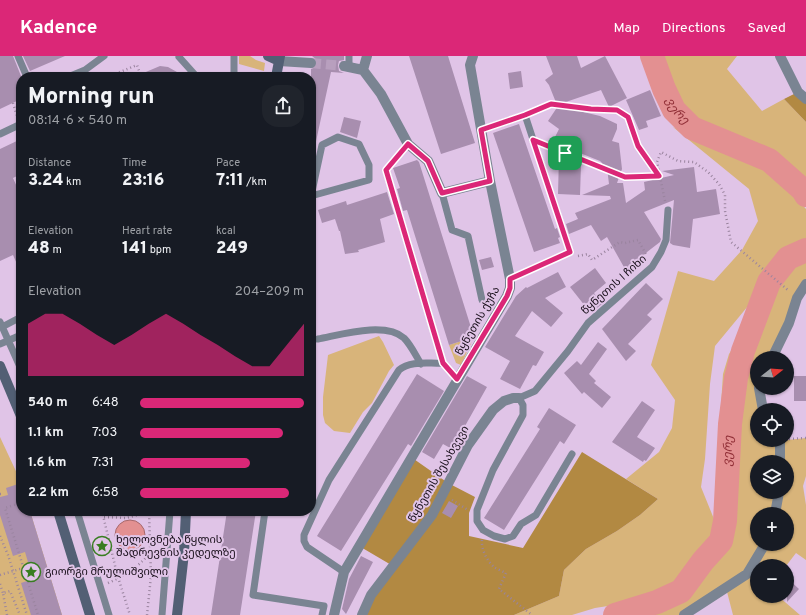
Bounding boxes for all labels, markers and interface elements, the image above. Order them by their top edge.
text: Kadence [20,16,97,40]
text: Map [614,20,640,37]
text: Directions [662,20,726,37]
text: Saved [748,20,786,37]
text: Morning run [28,84,154,111]
button: share [262,85,304,127]
water label: ვერე [661,95,693,129]
text: 08:14 · 6 × 540 m [28,113,127,129]
pin [548,136,582,170]
icon: arrive [554,142,576,164]
text: Distance [28,156,71,170]
text: Time [122,156,147,170]
text: Pace [216,156,240,170]
text: 3.24 [28,170,63,192]
text: 23:16 [122,170,164,192]
text: 7:11 [216,170,244,192]
text: km [63,175,81,189]
text: /km [244,175,267,189]
text: Elevation [28,224,73,238]
text: Heart rate [122,224,172,238]
text: kcal [216,224,236,238]
text: 48 [28,238,50,260]
text: 141 [122,238,147,260]
text: 249 [216,238,248,260]
text: m [50,243,62,257]
text: bpm [147,243,171,257]
street label: წყნეთის I ჩიხი [578,252,650,318]
text: Elevation [28,284,81,300]
text: 204–209 m [235,284,304,300]
street label: წყნეთის ქუჩა [453,284,503,358]
north arrow [750,351,794,395]
map controls [750,351,794,603]
text: 540 m [28,395,68,411]
text: 6:48 [92,395,119,411]
button: locate [750,403,794,447]
street label: წყნეთის შესახვევი [406,423,472,525]
text: 1.1 km [28,425,64,441]
text: 7:03 [92,425,117,441]
water label: ვერე [720,434,737,467]
text: 1.6 km [28,455,66,471]
text: 7:31 [92,455,114,471]
button: layers [750,455,794,499]
text: 2.2 km [28,485,69,501]
text: 6:58 [92,485,119,501]
button: + [750,507,794,551]
place label: ხელოვნება წყლის შადრევნის კედელზე [116,533,236,560]
place icon: ხელოვნება წყლის შადრევნის კედელზე [91,535,113,557]
button: − [750,559,794,603]
place icon: გიორგი მრულიშვილი [20,561,42,583]
place label: გიორგი მრულიშვილი [45,565,168,579]

